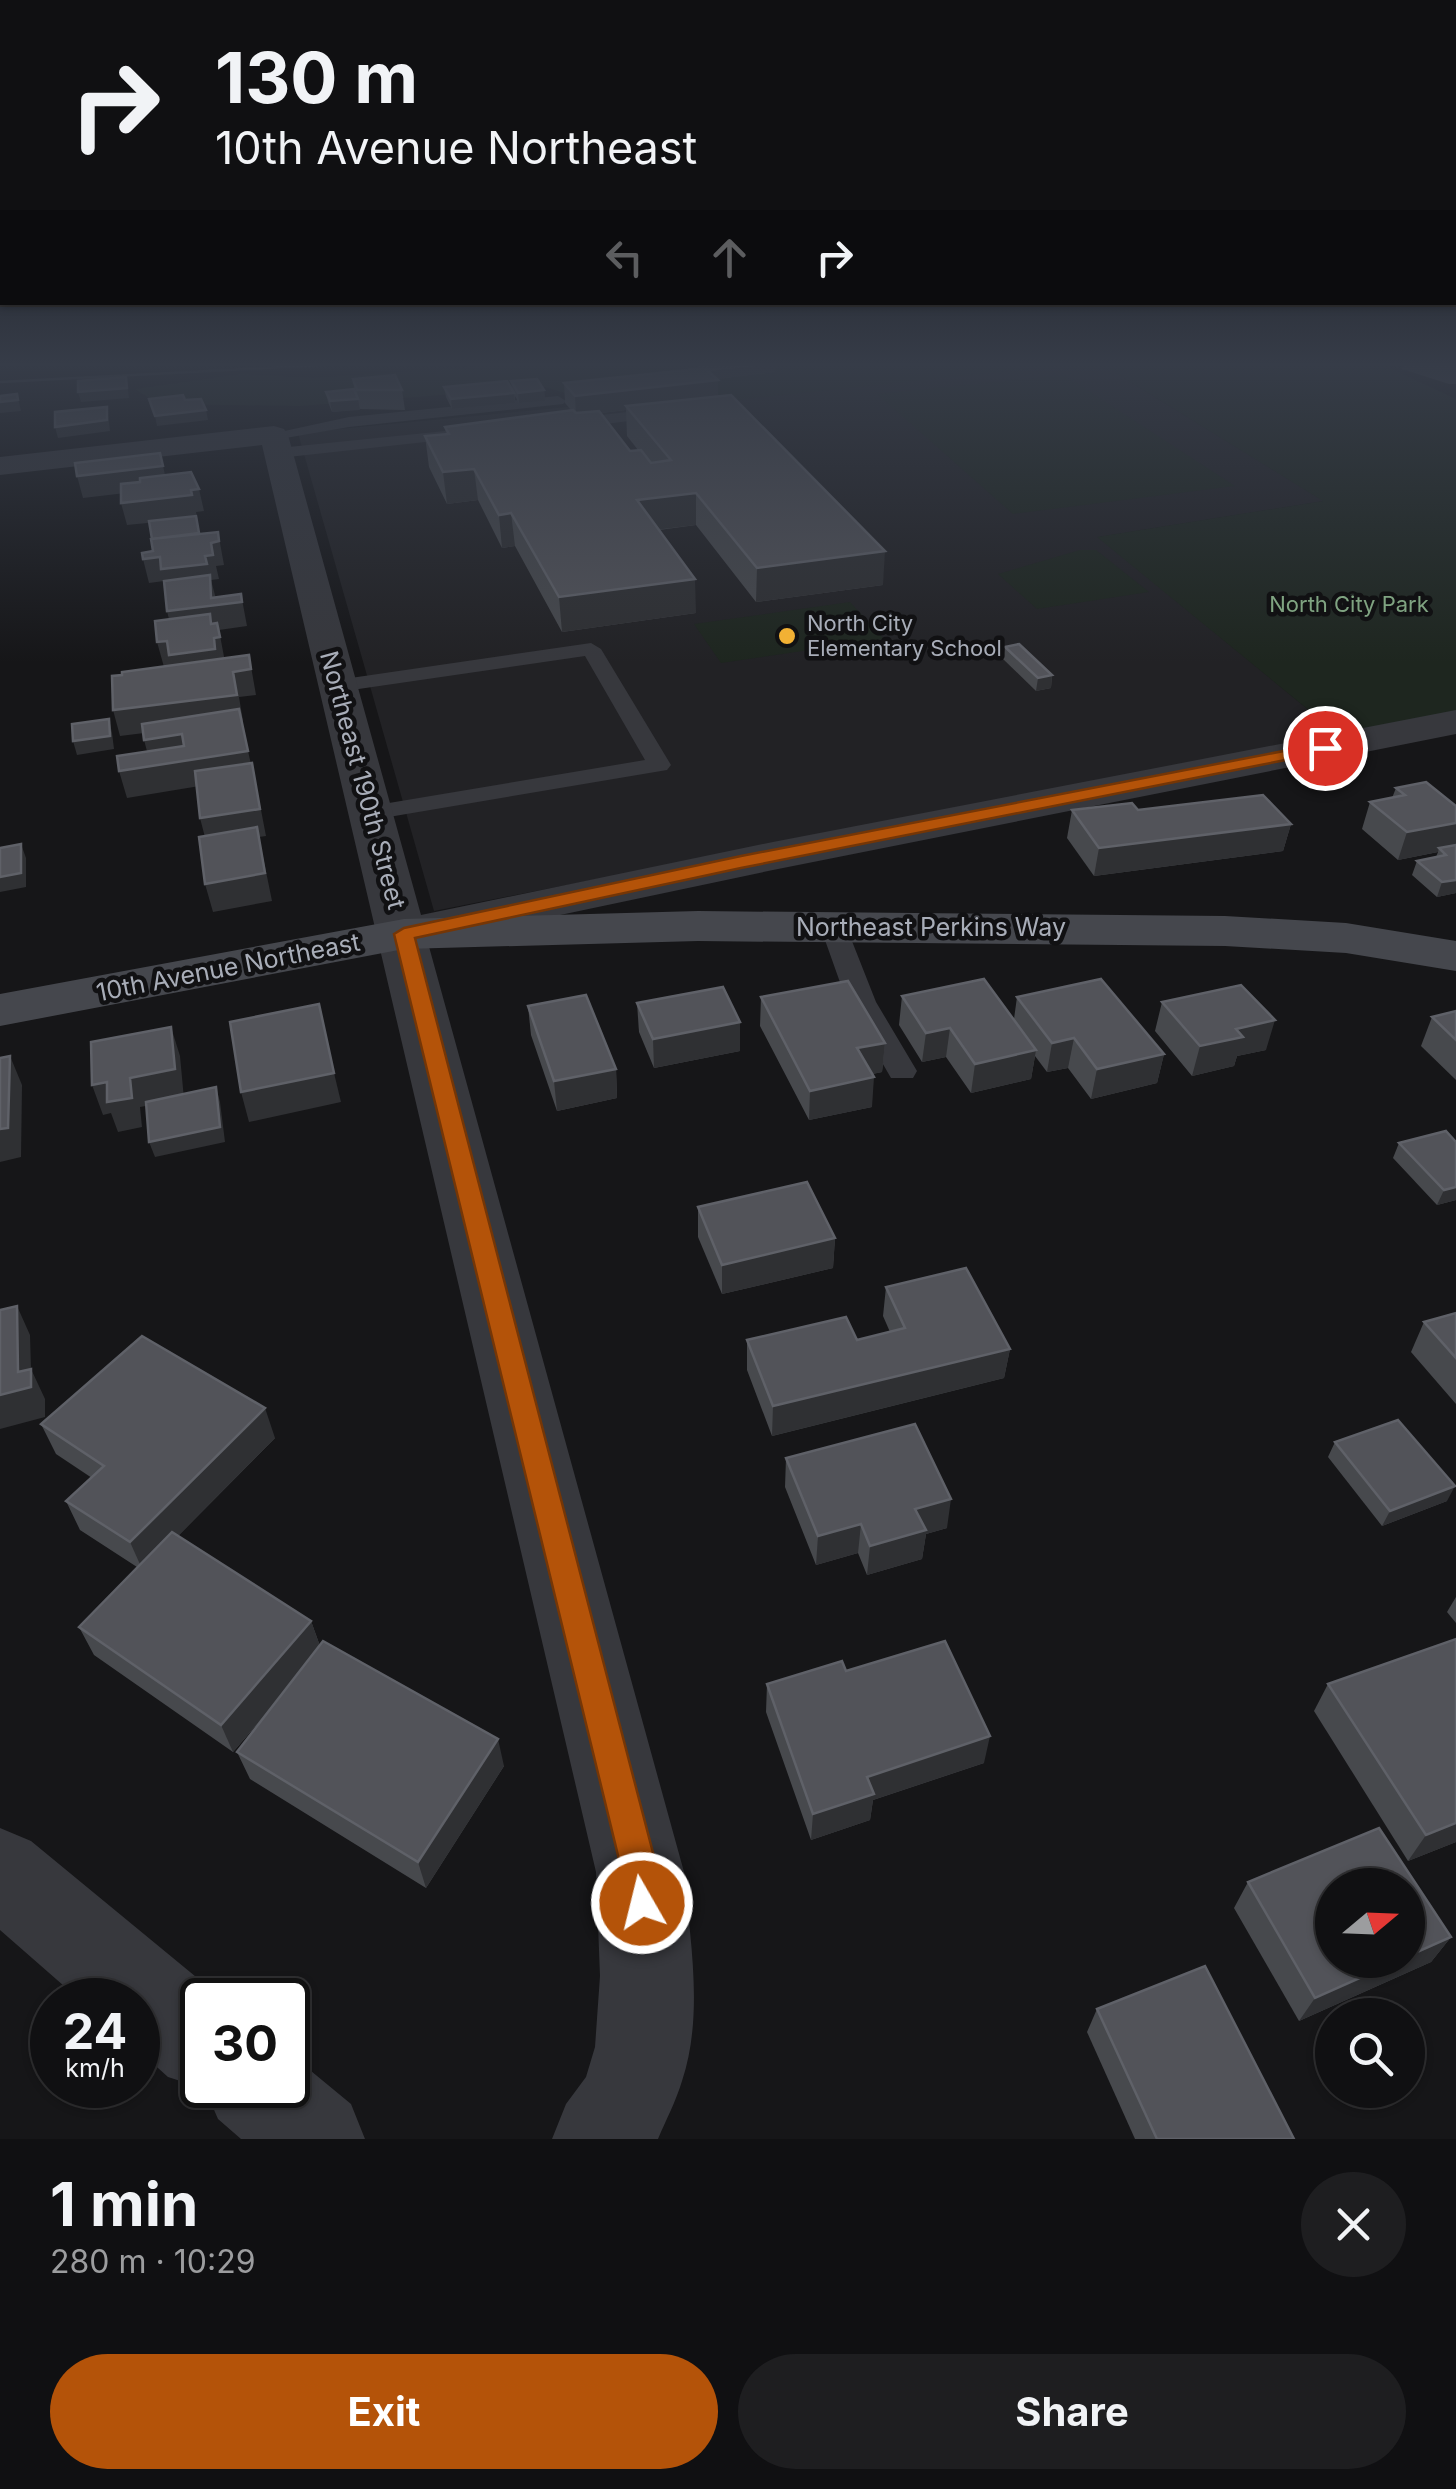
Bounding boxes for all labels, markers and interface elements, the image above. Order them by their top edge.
text: 130 m [215,35,418,120]
icon: right [50,40,180,170]
text: 10th Avenue Northeast [215,120,697,175]
icon: left [597,230,652,285]
icon: ahead [702,230,757,285]
icon: right [807,230,862,285]
park label: North City Park [1269,591,1429,617]
place label: North City Elementary School [807,610,1002,661]
marker: North City Elementary School [776,625,798,647]
street label: Northeast 190th Street [314,648,412,912]
pin [1283,706,1368,791]
icon: arrive [1298,721,1353,776]
street label: Northeast Perkins Way [796,912,1066,942]
street label: 10th Avenue Northeast [94,927,362,1007]
position arrow [590,1851,694,1955]
north arrow [1315,1868,1425,1978]
map controls [1315,1868,1425,2108]
speed limit sign: 30 [180,1978,310,2108]
button: search [1315,1998,1425,2108]
text: 24 [63,2001,127,2061]
text: km/h [65,2053,125,2083]
text: 1 min [50,2168,198,2240]
button: close [1301,2172,1406,2277]
text: 280 m · 10:29 [50,2242,256,2281]
button: Exit [50,2354,718,2469]
button: Share [738,2354,1406,2469]

